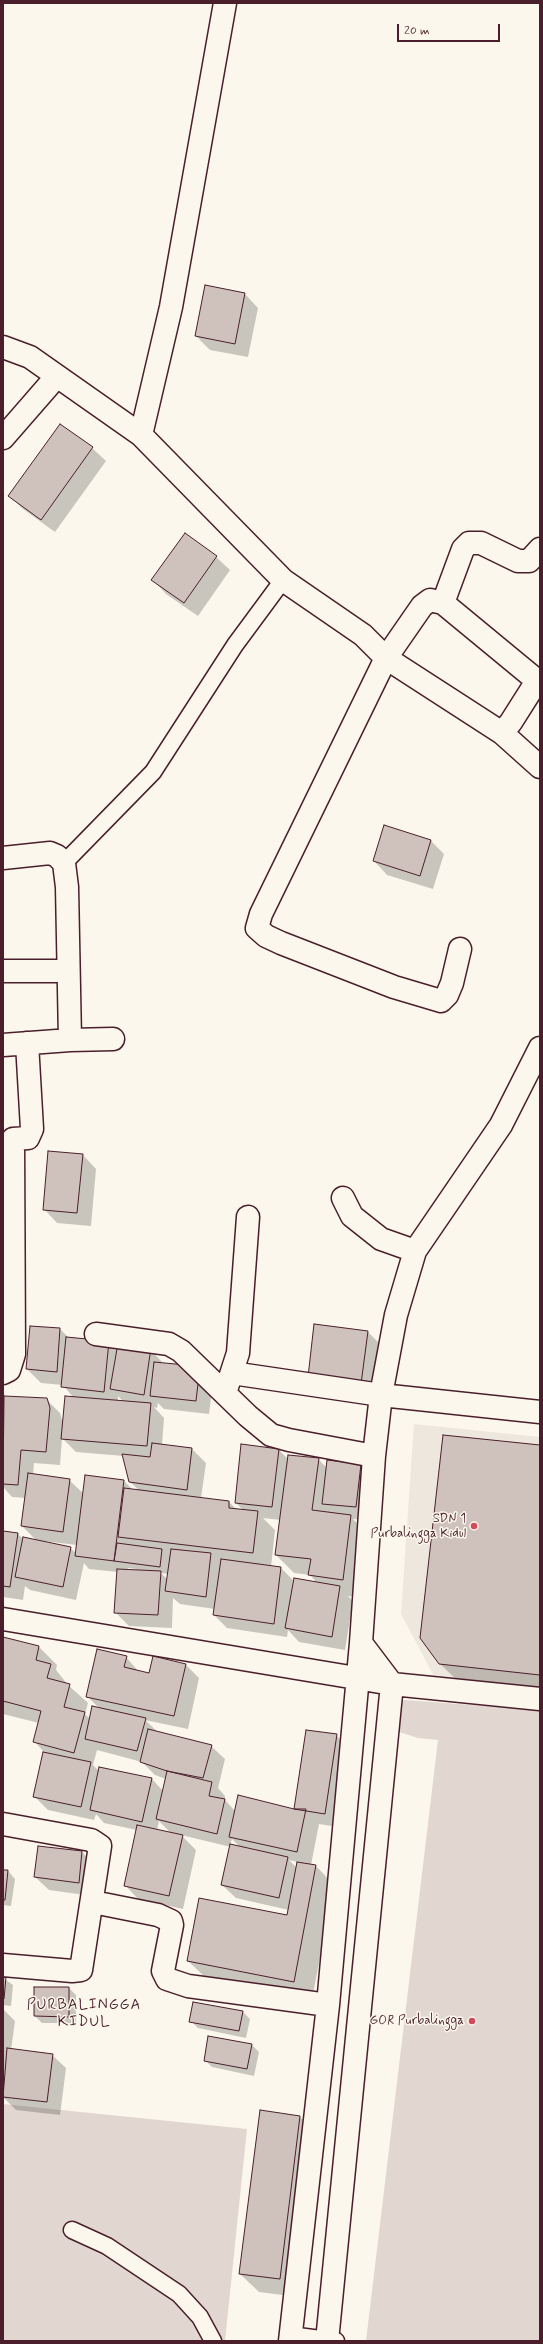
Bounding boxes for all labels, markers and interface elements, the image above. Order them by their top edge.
scale bar [399,16,502,42]
text: 20 m [404,23,430,39]
place label: SDN 1 Purbalingga Kidul [371,1511,466,1542]
marker: SDN 1 Purbalingga Kidul [469,1521,479,1531]
district label: PURBALINGGA KIDUL [28,1997,140,2032]
place label: GOR Purbalingga [370,2013,464,2029]
marker: GOR Purbalingga [467,2016,477,2026]

